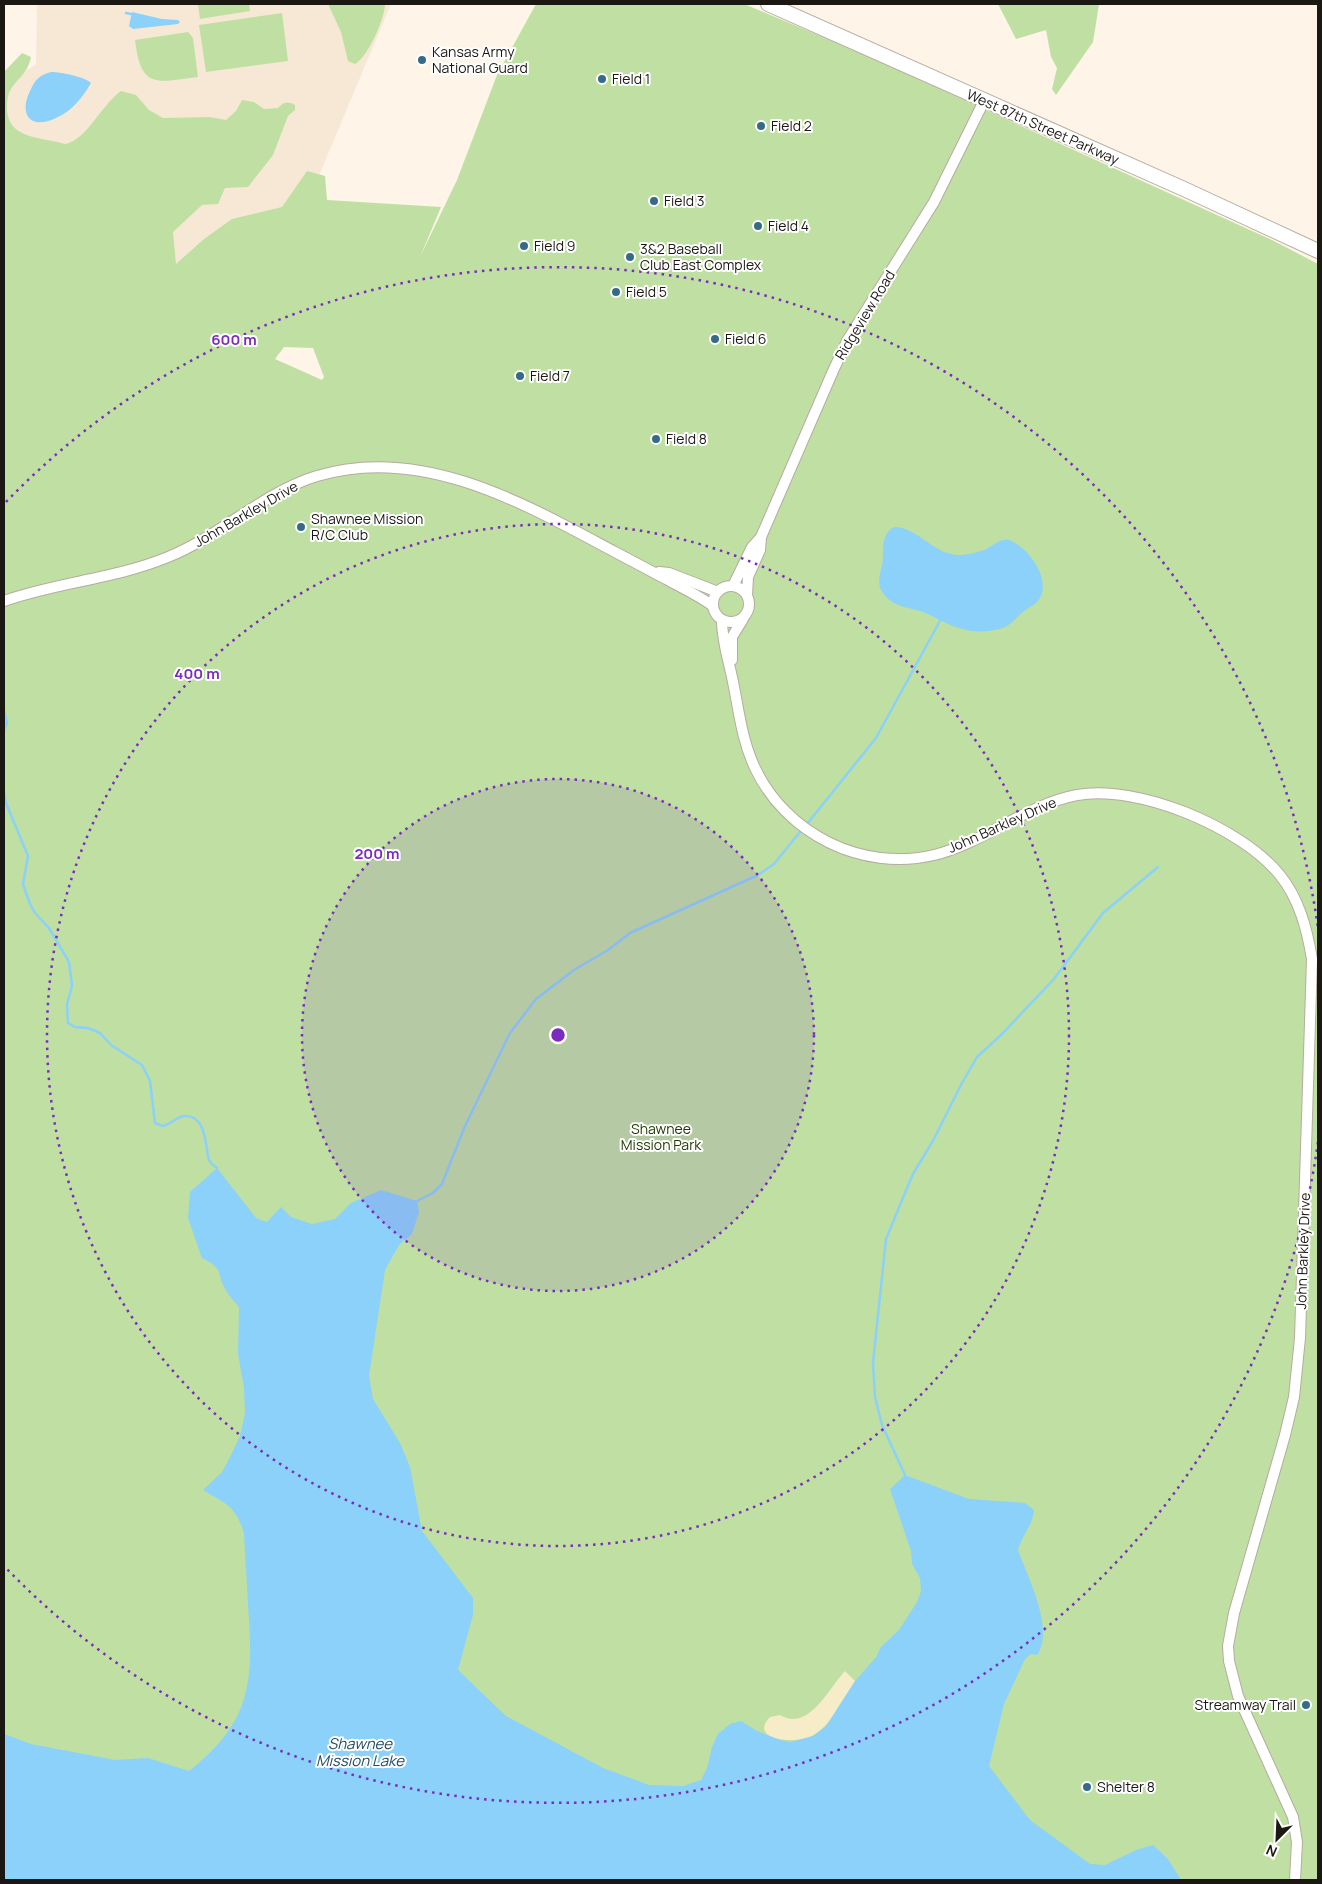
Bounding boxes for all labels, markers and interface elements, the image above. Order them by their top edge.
place label: Kansas Army National Guard [432,42,528,77]
marker: Kansas Army National Guard [416,54,428,66]
place label: Field 1 [612,69,650,88]
marker: Field 1 [596,73,608,85]
street label: West 87th Street Parkway [964,84,1123,169]
place label: Field 2 [771,116,812,135]
marker: Field 2 [755,120,767,132]
place label: Field 3 [664,191,705,210]
marker: Field 3 [648,195,660,207]
place label: Field 4 [768,216,809,235]
marker: Field 4 [752,220,764,232]
place label: Field 9 [534,236,576,255]
place label: 3&2 Baseball Club East Complex [640,239,762,274]
marker: Field 9 [518,240,530,252]
marker: 3&2 Baseball Club East Complex [624,251,636,263]
street label: Ridgeview Road [830,266,899,363]
place label: Field 5 [626,282,667,301]
marker: Field 5 [610,286,622,298]
text: 600 m [211,329,257,350]
place label: Field 6 [725,329,767,348]
marker: Field 6 [709,333,721,345]
place label: Field 7 [530,366,570,385]
marker: Field 7 [514,370,526,382]
place label: Field 8 [666,429,707,448]
marker: Field 8 [650,433,662,445]
street label: John Barkley Drive [190,476,301,551]
place label: Shawnee Mission R/C Club [311,509,423,544]
marker: Shawnee Mission R/C Club [295,521,307,533]
text: 400 m [174,663,220,684]
street label: John Barkley Drive [945,792,1059,857]
text: 200 m [354,843,400,864]
centre of rings [549,1026,567,1044]
park label: Shawnee Mission Park [621,1119,702,1154]
street label: John Barkley Drive [1291,1192,1314,1310]
place label: Streamway Trail [1195,1695,1296,1714]
marker: Streamway Trail [1300,1699,1312,1711]
water label: Shawnee Mission Lake [316,1733,405,1771]
place label: Shelter 8 [1097,1777,1155,1796]
marker: Shelter 8 [1081,1781,1093,1793]
north arrow [1252,1814,1302,1864]
text: N [1263,1841,1280,1862]

